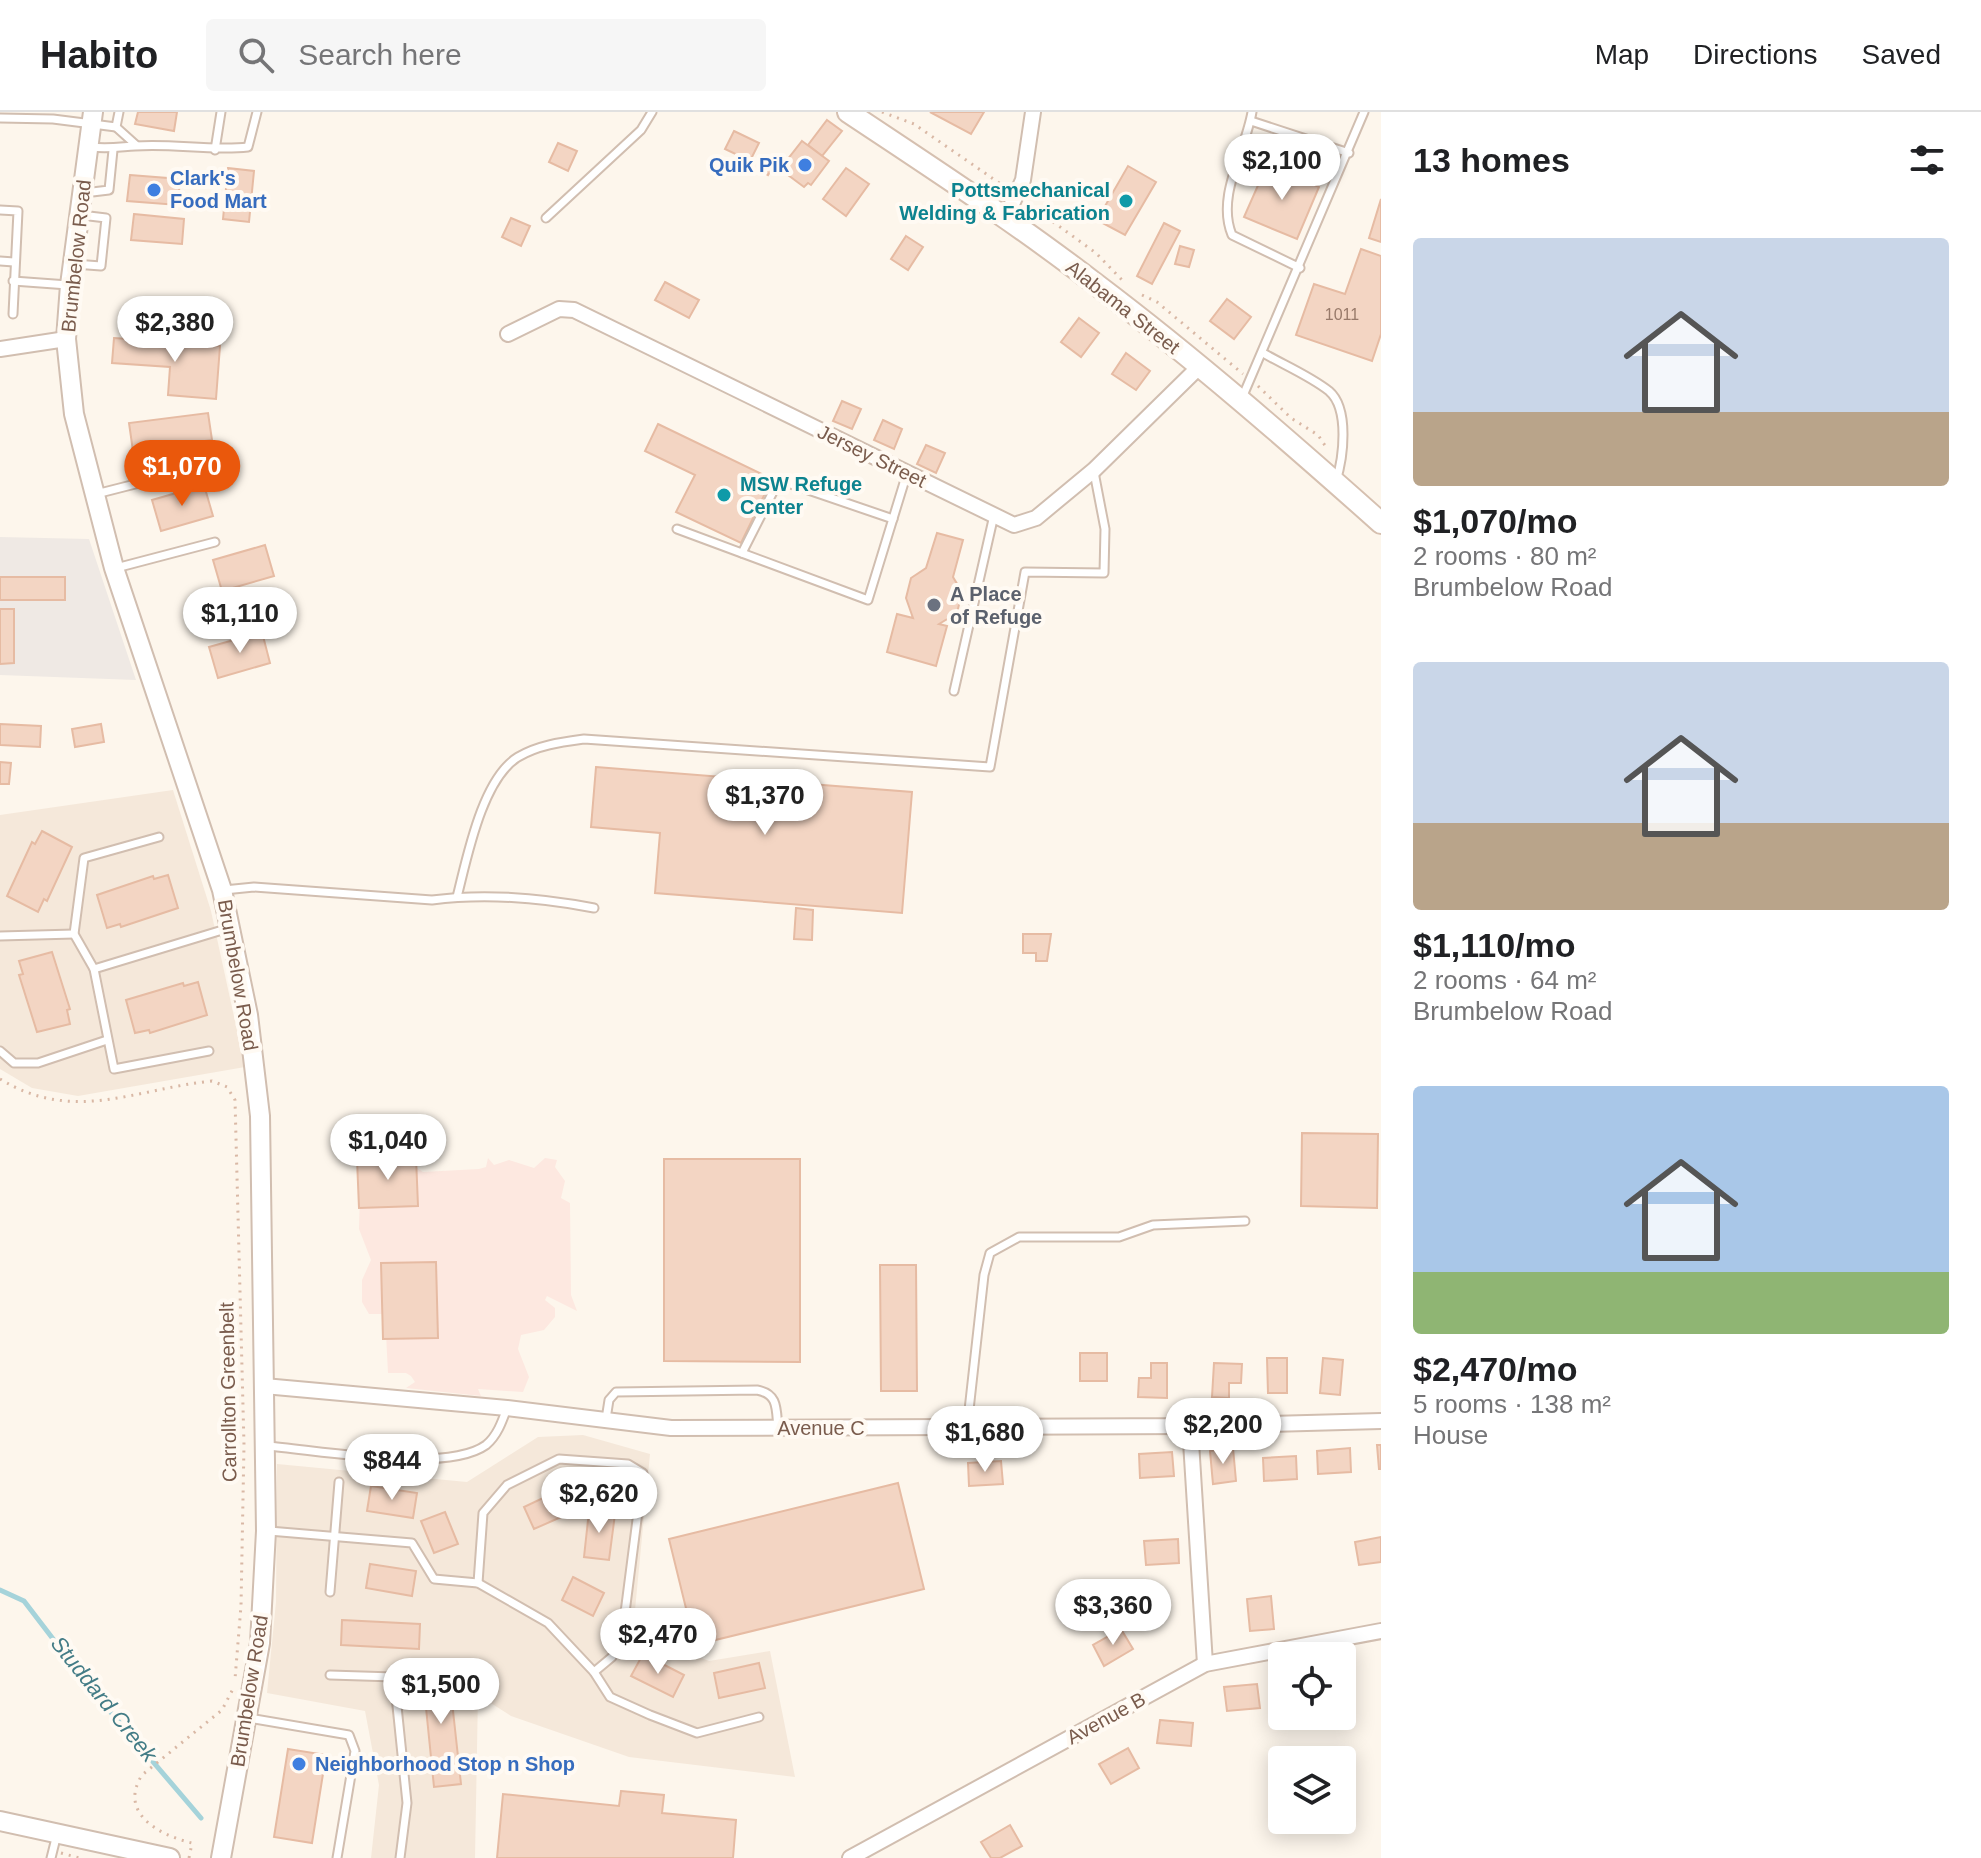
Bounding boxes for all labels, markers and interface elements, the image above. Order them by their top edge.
search box [206,19,766,91]
icon: search [234,33,278,77]
text: Habito [40,34,158,76]
text: Search here [298,38,462,71]
text: Map [1595,39,1649,70]
text: Directions [1693,39,1818,70]
text: Saved [1862,39,1941,70]
pin: $2,100 [1217,134,1347,202]
icon: filters [1905,138,1949,182]
text: 13 homes [1413,141,1570,179]
text: $2,100 [1242,145,1322,175]
place label: Quik Pik [709,154,790,176]
marker: Quik Pik [796,156,814,174]
place label: Clark's Food Mart [170,167,267,212]
street label: Brumbelow Road [57,179,95,333]
place label: Pottsmechanical Welding & Fabrication [899,179,1110,224]
marker: Clark's Food Mart [145,181,163,199]
marker: Pottsmechanical Welding & Fabrication [1117,192,1135,210]
street label: Alabama Street [1062,256,1184,358]
icon: home [1609,290,1753,434]
pin: $2,380 [110,296,240,364]
house number: 1011 [1325,306,1359,323]
text: $2,380 [135,307,215,337]
street label: Jersey Street [814,420,930,492]
pin: $1,070 [117,440,247,508]
text: $1,070 [142,451,222,481]
place label: MSW Refuge Center [740,473,862,518]
marker: MSW Refuge Center [715,486,733,504]
text: $1,070/mo [1413,502,1577,540]
text: 2 rooms · 80 m² [1413,541,1597,571]
text: Brumbelow Road [1413,572,1612,602]
place label: A Place of Refuge [950,583,1042,628]
pin: $1,110 [175,587,305,655]
marker: A Place of Refuge [925,596,943,614]
text: $1,110 [201,598,279,628]
icon: home [1609,714,1753,858]
pin: $1,370 [700,769,830,837]
text: $1,370 [725,780,805,810]
street label: Brumbelow Road [214,898,262,1052]
text: $1,110/mo [1413,926,1576,964]
text: 2 rooms · 64 m² [1413,965,1597,995]
text: Brumbelow Road [1413,996,1612,1026]
pin: $1,040 [323,1114,453,1182]
text: $1,040 [348,1125,428,1155]
icon: home [1609,1138,1753,1282]
street label: Carrollton Greenbelt [215,1301,241,1482]
text: $2,470/mo [1413,1350,1577,1388]
text: 5 rooms · 138 m² [1413,1389,1611,1419]
pin: $2,200 [1158,1398,1288,1466]
pin: $1,680 [920,1406,1050,1474]
text: $2,200 [1183,1409,1263,1439]
street label: Avenue C [777,1417,865,1439]
text: $1,680 [945,1417,1025,1447]
text: House [1413,1420,1488,1450]
pin: $844 [345,1434,439,1502]
text: $844 [363,1445,421,1475]
pin: $2,620 [534,1467,664,1535]
text: $2,620 [559,1478,639,1508]
pin: $3,360 [1048,1579,1178,1647]
text: $3,360 [1073,1590,1153,1620]
pin: $2,470 [593,1608,723,1676]
street label: Brumbelow Road [226,1614,272,1768]
text: $2,470 [618,1619,698,1649]
water label: Studdard Creek [46,1631,163,1768]
map controls [1268,1642,1356,1834]
button: locate [1268,1642,1356,1730]
pin: $1,500 [376,1658,506,1726]
text: $1,500 [401,1669,481,1699]
street label: Avenue B [1063,1687,1149,1749]
button: layers [1268,1746,1356,1834]
place label: Neighborhood Stop n Shop [315,1753,575,1775]
marker: Neighborhood Stop n Shop [290,1755,308,1773]

